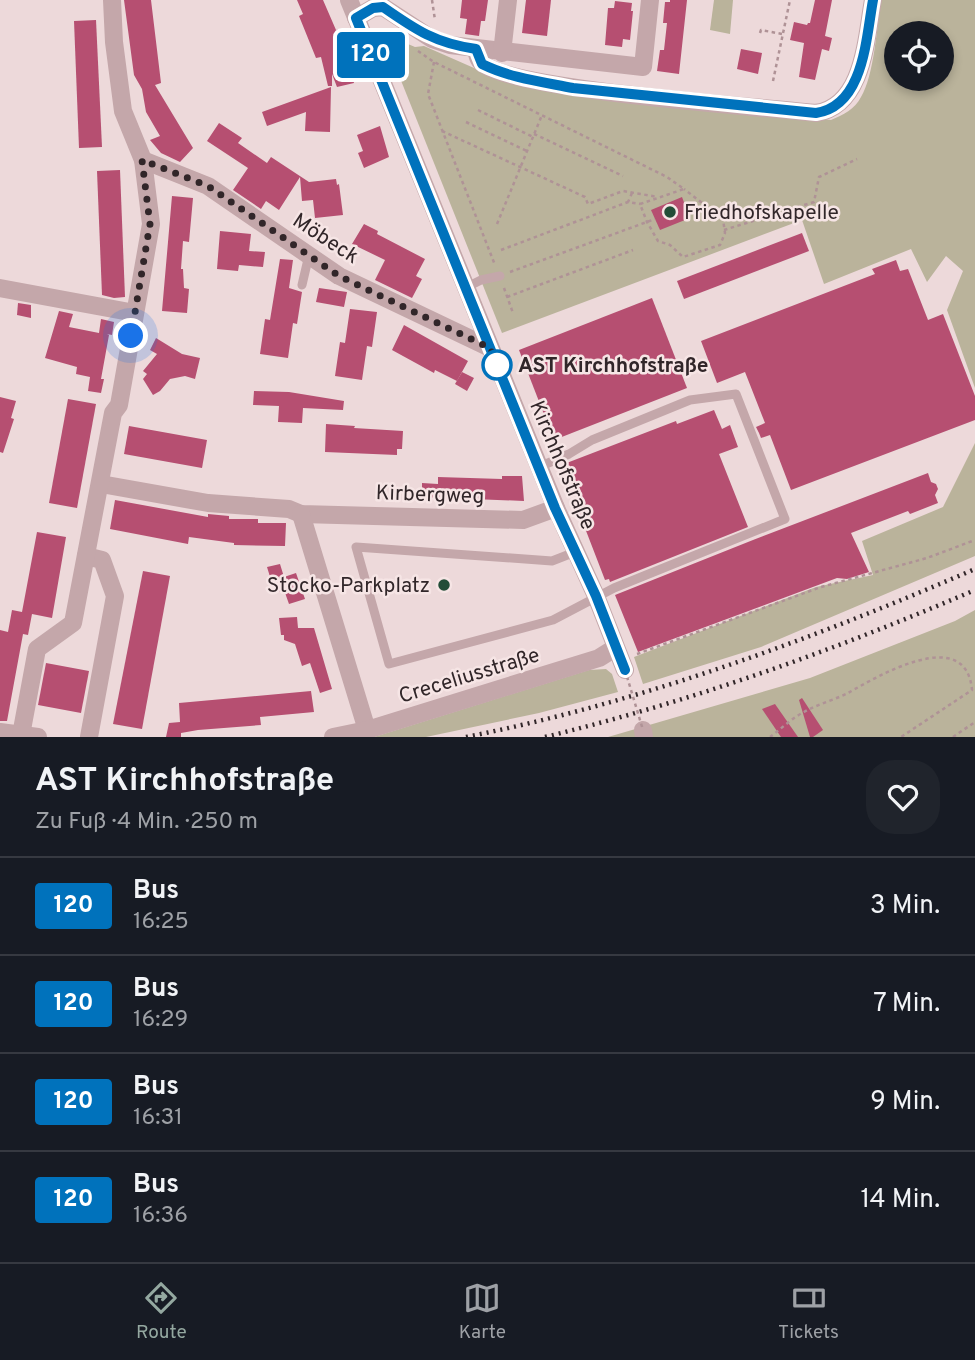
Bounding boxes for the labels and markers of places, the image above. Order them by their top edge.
place label: Friedhofskapelle [684,200,839,227]
marker: Friedhofskapelle [662,204,678,220]
marker: AST Kirchhofstraße [482,350,512,380]
place label: AST Kirchhofstraße [518,353,708,380]
place label: Stocko-Parkplatz [267,573,430,600]
marker: Stocko-Parkplatz [436,577,452,593]

